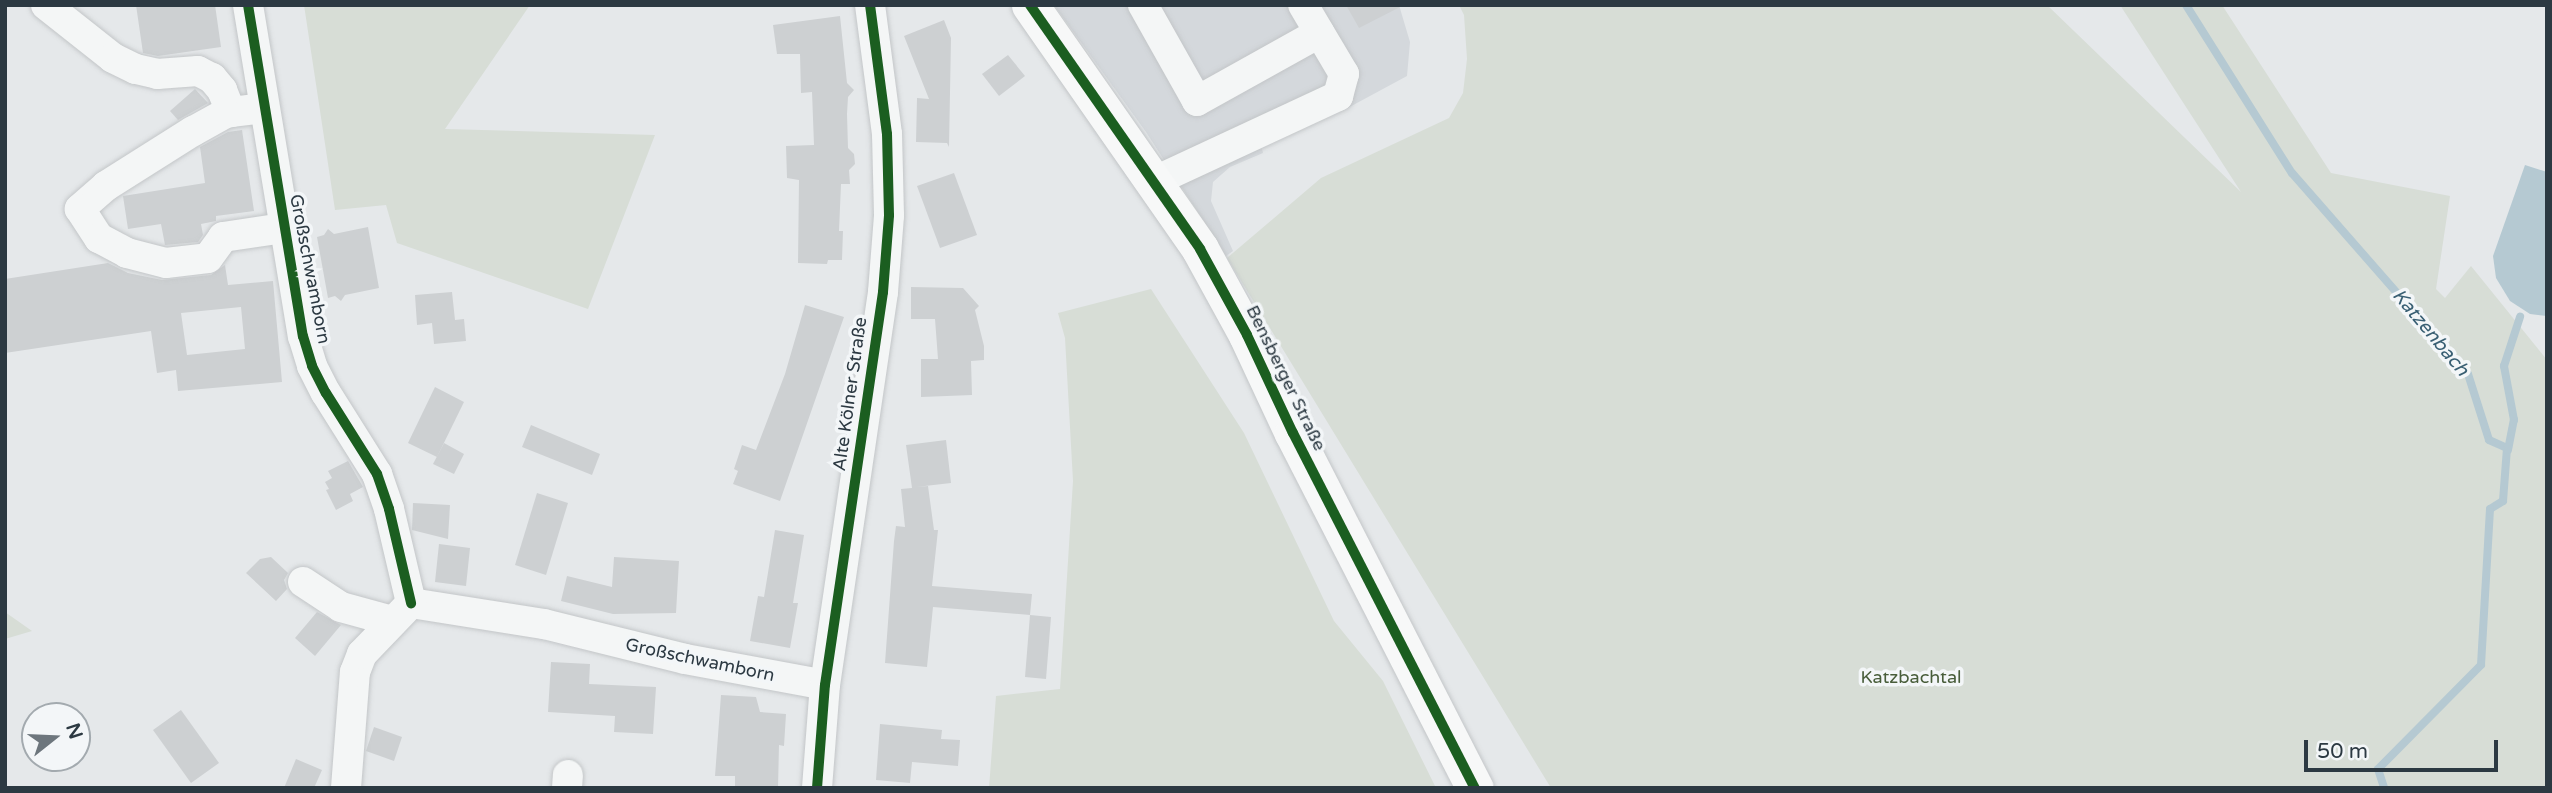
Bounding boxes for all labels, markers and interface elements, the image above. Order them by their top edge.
street label: Großschwamborn [285,192,335,346]
water label: Katzenbach [2387,285,2473,381]
street label: Bensberger Straße [1241,302,1331,454]
street label: Alte Kölner Straße [828,316,872,472]
street label: Großschwamborn [623,634,777,686]
park label: Katzbachtal [1860,666,1962,688]
north arrow [21,702,91,772]
text: N [61,720,87,742]
scale bar [2307,726,2501,770]
text: 50 m [2317,739,2368,764]

